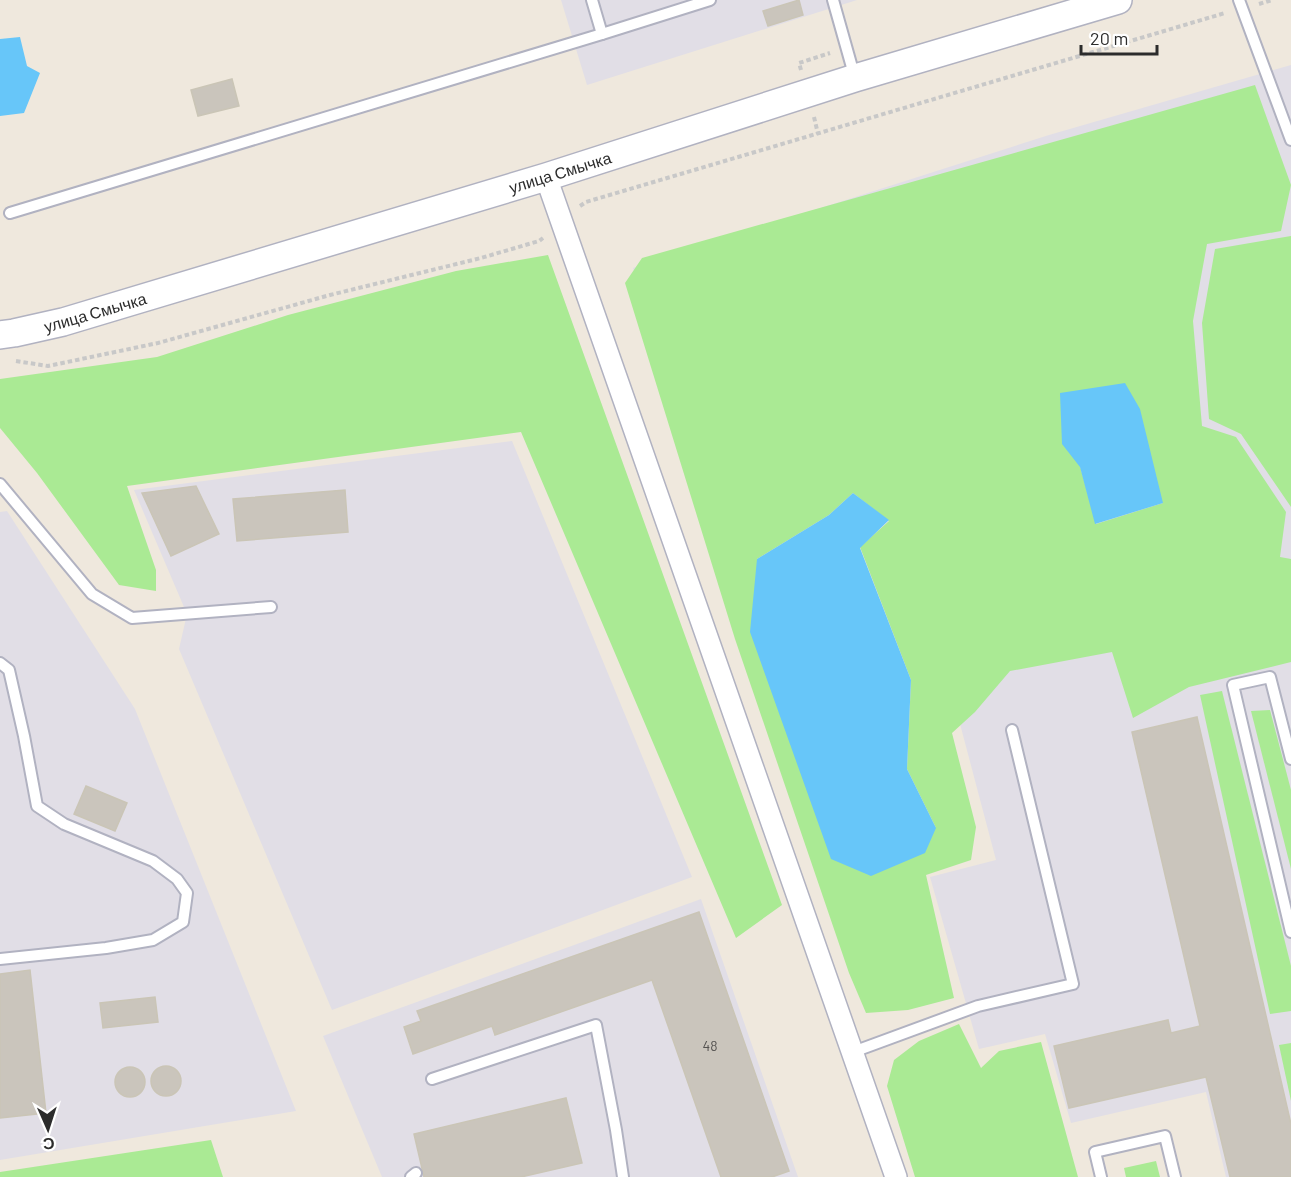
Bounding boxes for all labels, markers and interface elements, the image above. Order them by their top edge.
scale bar [1081,18,1158,56]
text: 20 m [1090,27,1128,49]
street label: улица Смычка [507,147,613,197]
street label: улица Смычка [42,288,149,336]
house number: 48 [702,1037,718,1054]
north arrow [18,1099,78,1159]
text: С [42,1135,55,1154]

